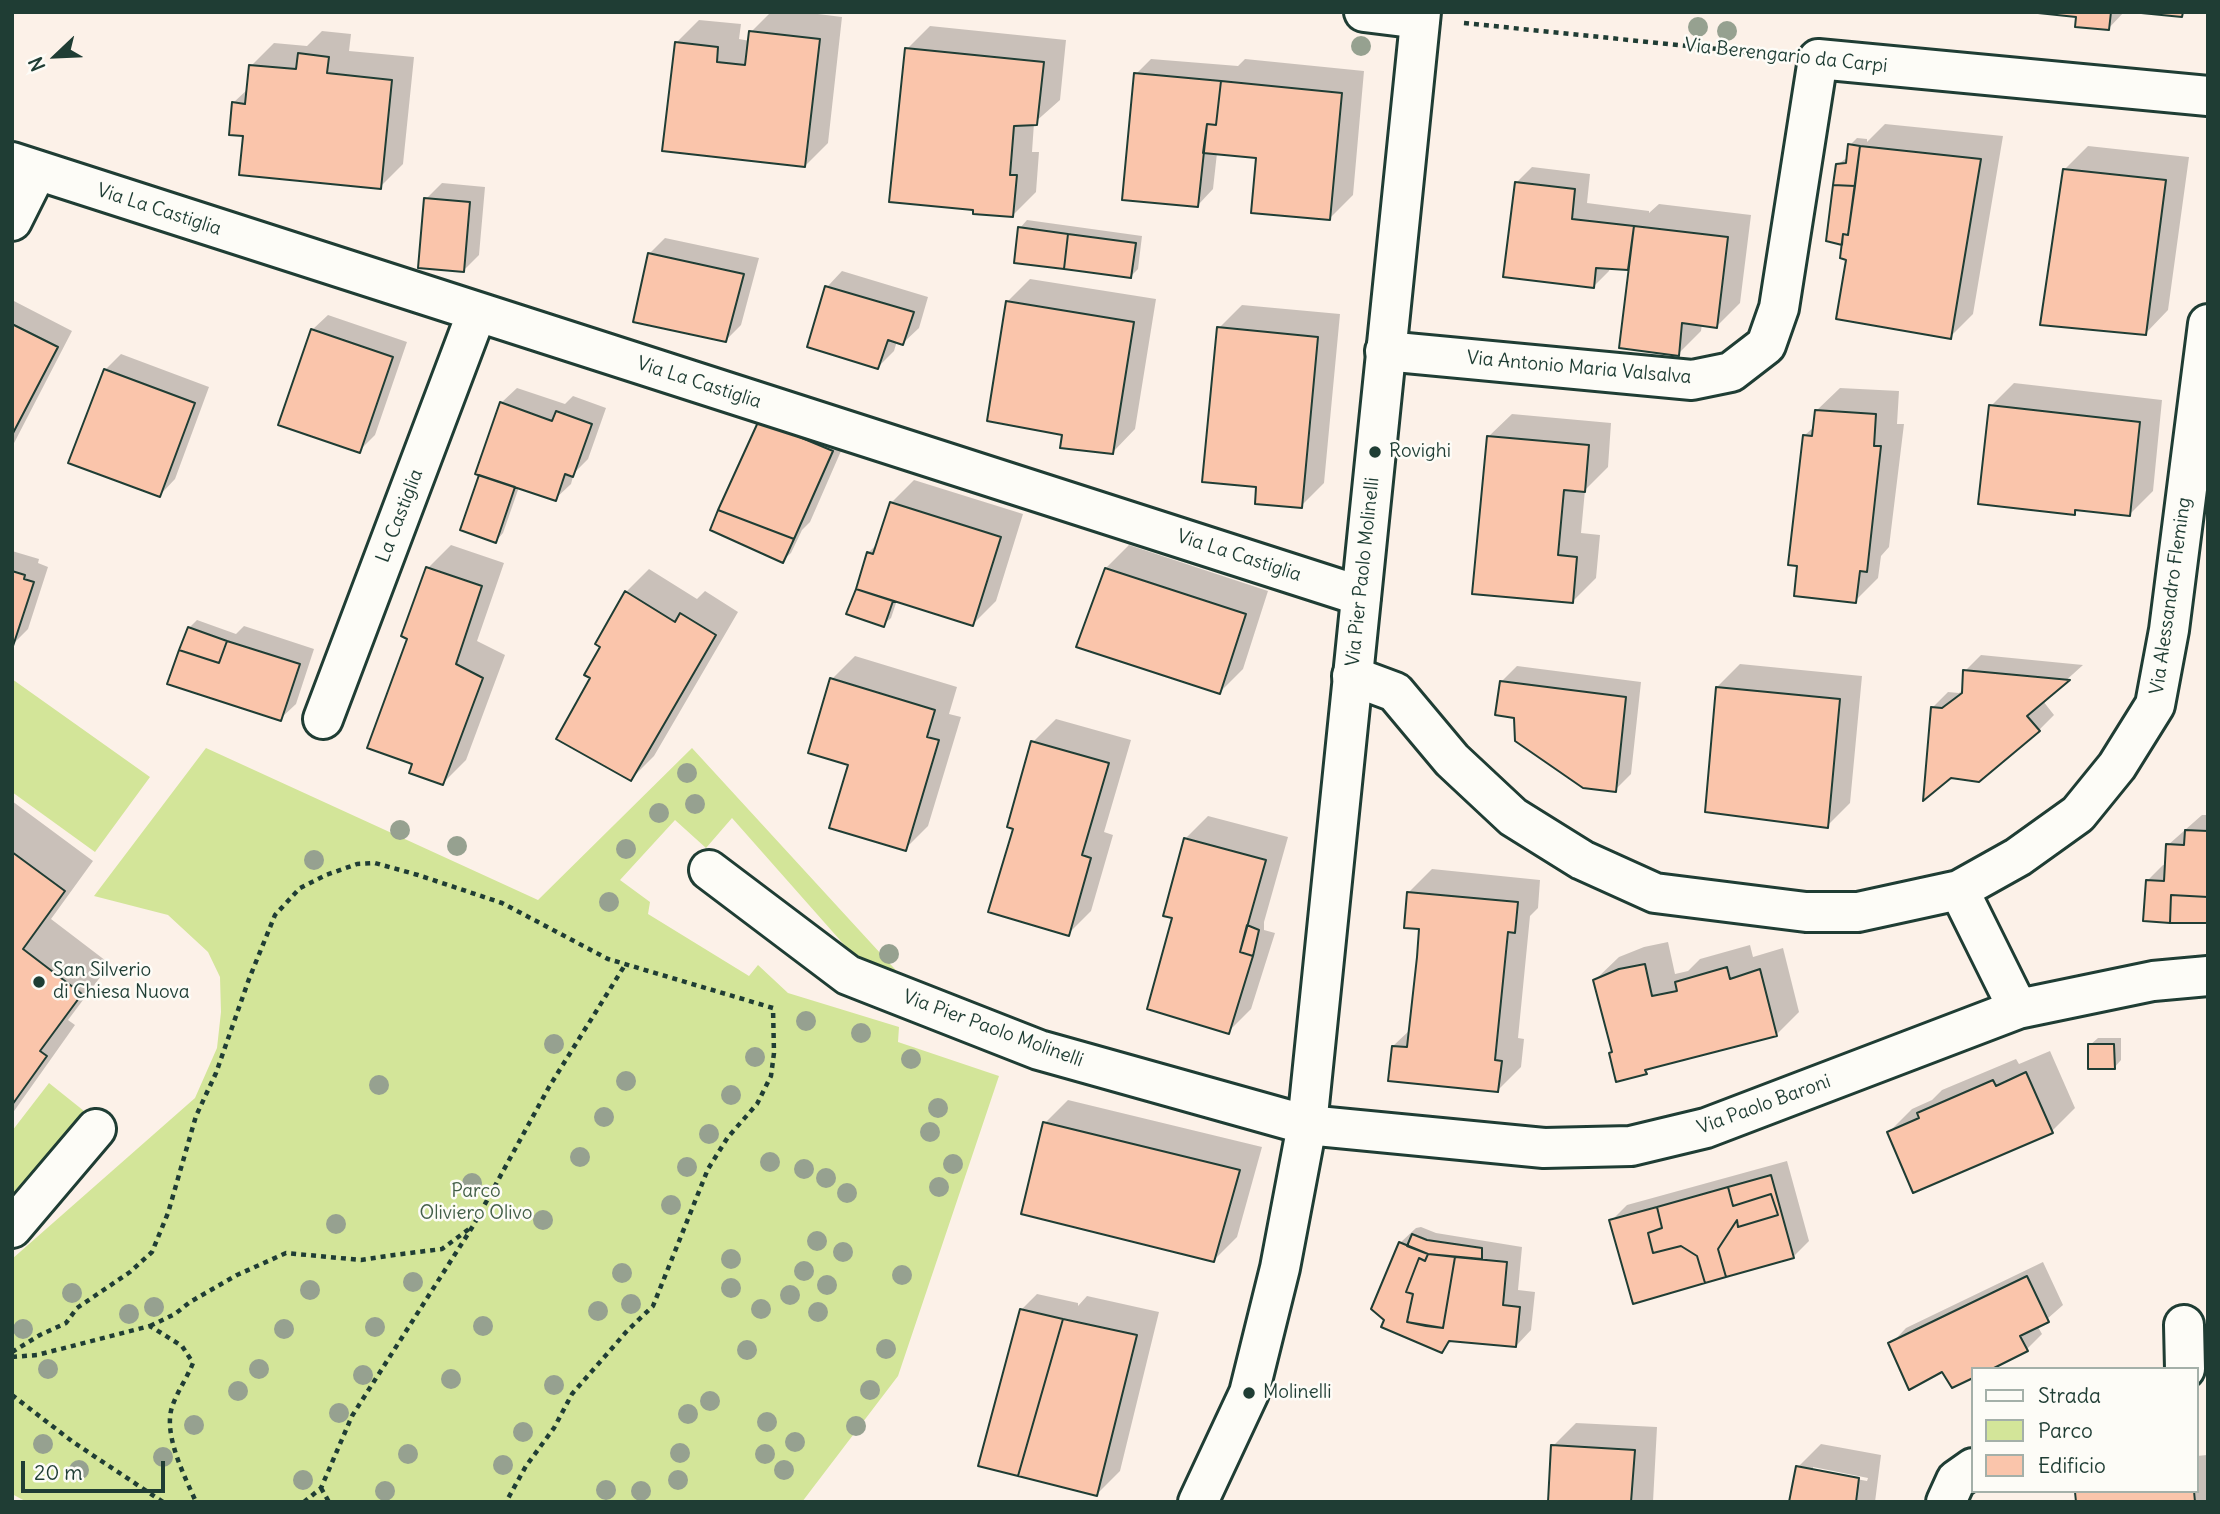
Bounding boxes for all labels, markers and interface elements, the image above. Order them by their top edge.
north arrow [21,21,91,91]
street label: Via Berengario da Carpi [1683,34,1889,78]
text: N [23,53,50,75]
street label: Via La Castiglia [94,179,224,241]
street label: Via Antonio Maria Valsalva [1466,347,1692,389]
street label: Via La Castiglia [634,352,764,414]
place label: Rovighi [1389,441,1451,463]
marker: Rovighi [1367,444,1383,460]
street label: La Castiglia [372,466,428,566]
street label: Via Pier Paolo Molinelli [1342,476,1384,668]
street label: Via Alessandro Fleming [2146,496,2196,696]
street label: Via La Castiglia [1174,525,1304,587]
place label: San Silverio di Chiesa Nuova [53,960,190,1004]
marker: San Silverio di Chiesa Nuova [31,974,47,990]
street label: Via Pier Paolo Molinelli [900,986,1086,1072]
street label: Via Paolo Baroni [1694,1070,1834,1140]
park label: Parco Oliviero Olivo [420,1181,532,1225]
legend [1972,1367,2199,1493]
place label: Molinelli [1263,1382,1331,1404]
text: Strada [2038,1382,2101,1409]
marker: Molinelli [1241,1385,1257,1401]
text: Parco [2038,1417,2093,1444]
scale bar [24,1448,168,1492]
text: Edificio [2038,1452,2106,1479]
text: 20 m [34,1459,83,1486]

